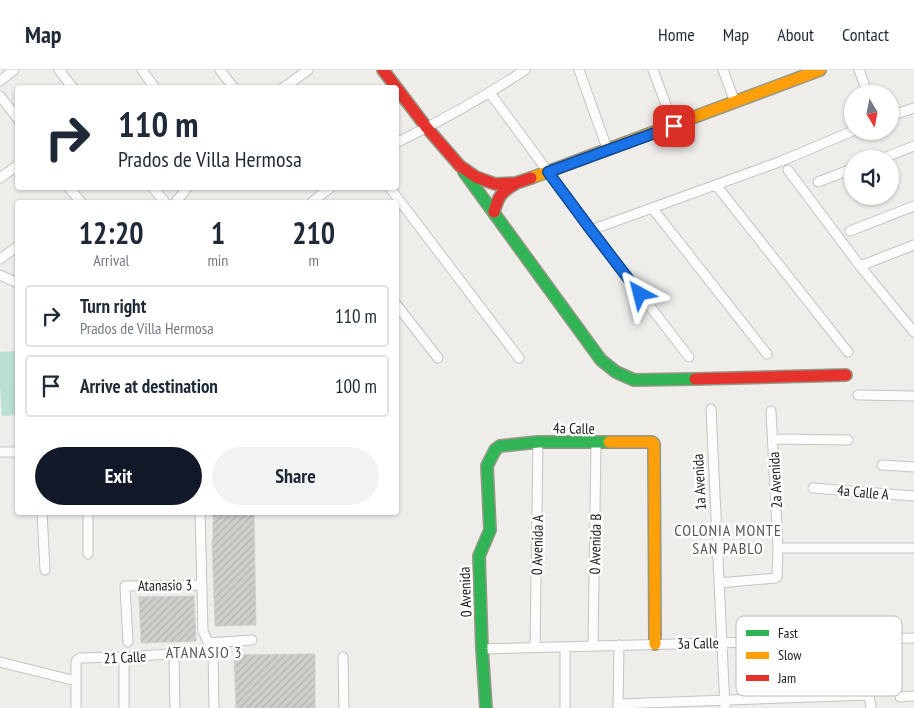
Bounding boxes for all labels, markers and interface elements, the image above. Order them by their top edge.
text: Map [25,19,62,50]
text: Home [658,23,695,46]
text: Map [723,23,749,46]
text: About [777,23,814,46]
text: Contact [842,23,889,46]
north arrow [844,85,899,140]
map controls [844,85,899,205]
text: 110 m [118,101,199,147]
icon: right [35,105,100,170]
pin [653,105,695,147]
icon: arrive [660,112,688,140]
text: Prados de Villa Hermosa [118,145,302,173]
button: sound [844,150,899,205]
text: 12:20 [79,213,144,252]
text: 1 [211,213,225,252]
text: 210 [292,213,335,252]
text: Arrival [93,250,129,270]
text: min [207,250,228,270]
text: m [308,250,319,270]
position arrow [613,267,665,319]
text: Turn right [80,294,146,318]
icon: right [37,302,65,330]
text: 110 m [335,304,377,328]
text: Prados de Villa Hermosa [80,318,214,338]
icon: arrive [37,372,65,400]
text: Arrive at destination [80,374,218,398]
text: 100 m [335,374,377,398]
street label: 4a Calle [553,418,595,438]
button: Exit [35,447,202,505]
button: Share [212,447,379,505]
street label: 2a Avenida [764,451,786,509]
street label: 1a Avenida [688,453,710,511]
street label: 4a Calle A [836,480,890,504]
street label: 0 Avenida B [585,513,605,575]
street label: 0 Avenida A [527,514,547,575]
district label: COLONIA MONTE SAN PABLO [674,520,782,558]
street label: 0 Avenida [455,566,475,618]
street label: Atanasio 3 [138,575,192,595]
legend [736,616,902,696]
text: Fast [778,624,798,642]
street label: 3a Calle [677,633,719,653]
district label: ATANASIO 3 [166,642,242,662]
street label: 21 Calle [103,646,147,668]
text: Slow [778,646,802,664]
text: Jam [777,669,796,687]

